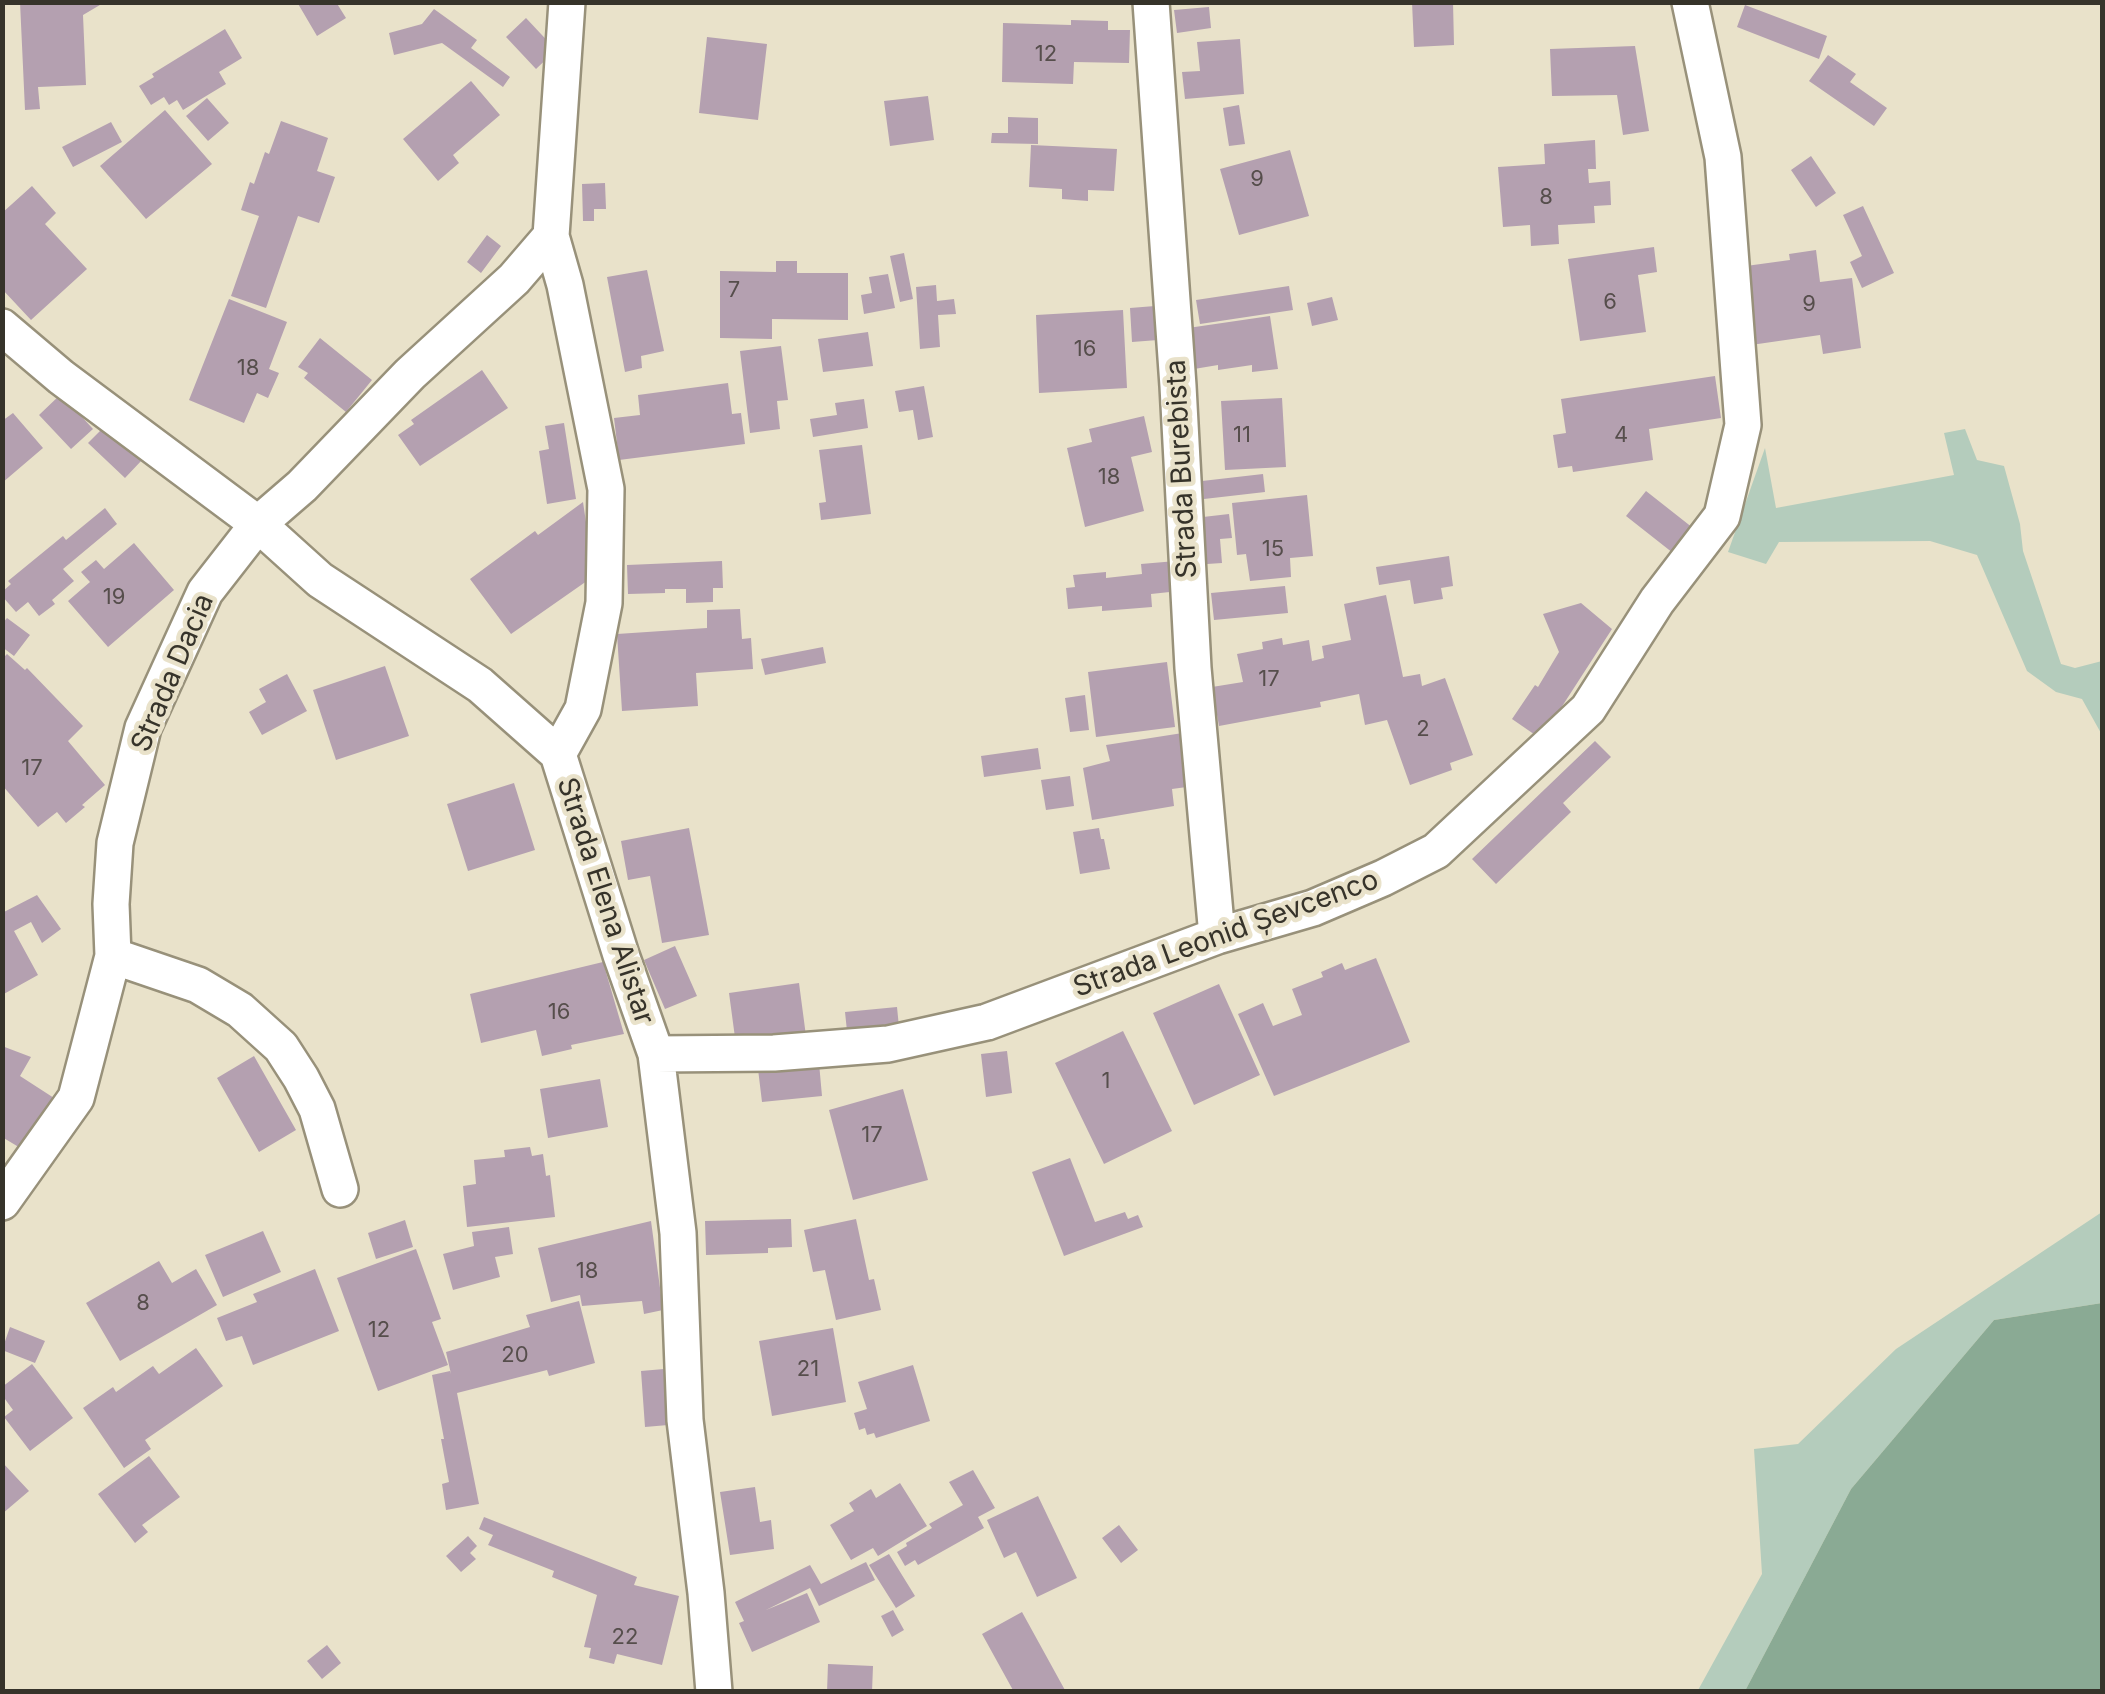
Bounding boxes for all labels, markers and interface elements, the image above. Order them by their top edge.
house number: 12 [1035,41,1057,67]
house number: 9 [1250,166,1264,192]
house number: 8 [1539,184,1553,210]
house number: 7 [728,277,740,303]
house number: 6 [1603,289,1617,315]
house number: 9 [1802,291,1816,317]
house number: 16 [1074,336,1096,362]
house number: 18 [237,355,259,381]
street label: Strada Burebista [1159,359,1205,579]
house number: 11 [1233,422,1251,448]
house number: 4 [1614,422,1628,448]
house number: 18 [1098,464,1120,490]
house number: 15 [1262,536,1284,562]
house number: 19 [103,584,125,610]
street label: Strada Dacia [125,589,221,757]
house number: 17 [1258,666,1280,692]
house number: 2 [1416,716,1430,742]
house number: 17 [21,755,43,781]
street label: Strada Elena Alistar [549,773,661,1029]
street label: Strada Leonid Șevcenco [1069,863,1383,1005]
house number: 16 [548,999,570,1025]
house number: 1 [1102,1068,1110,1094]
house number: 17 [861,1122,883,1148]
house number: 18 [576,1258,598,1284]
house number: 8 [136,1290,150,1316]
house number: 12 [368,1317,390,1343]
house number: 20 [501,1342,529,1368]
house number: 21 [797,1356,819,1382]
house number: 22 [612,1624,638,1650]

